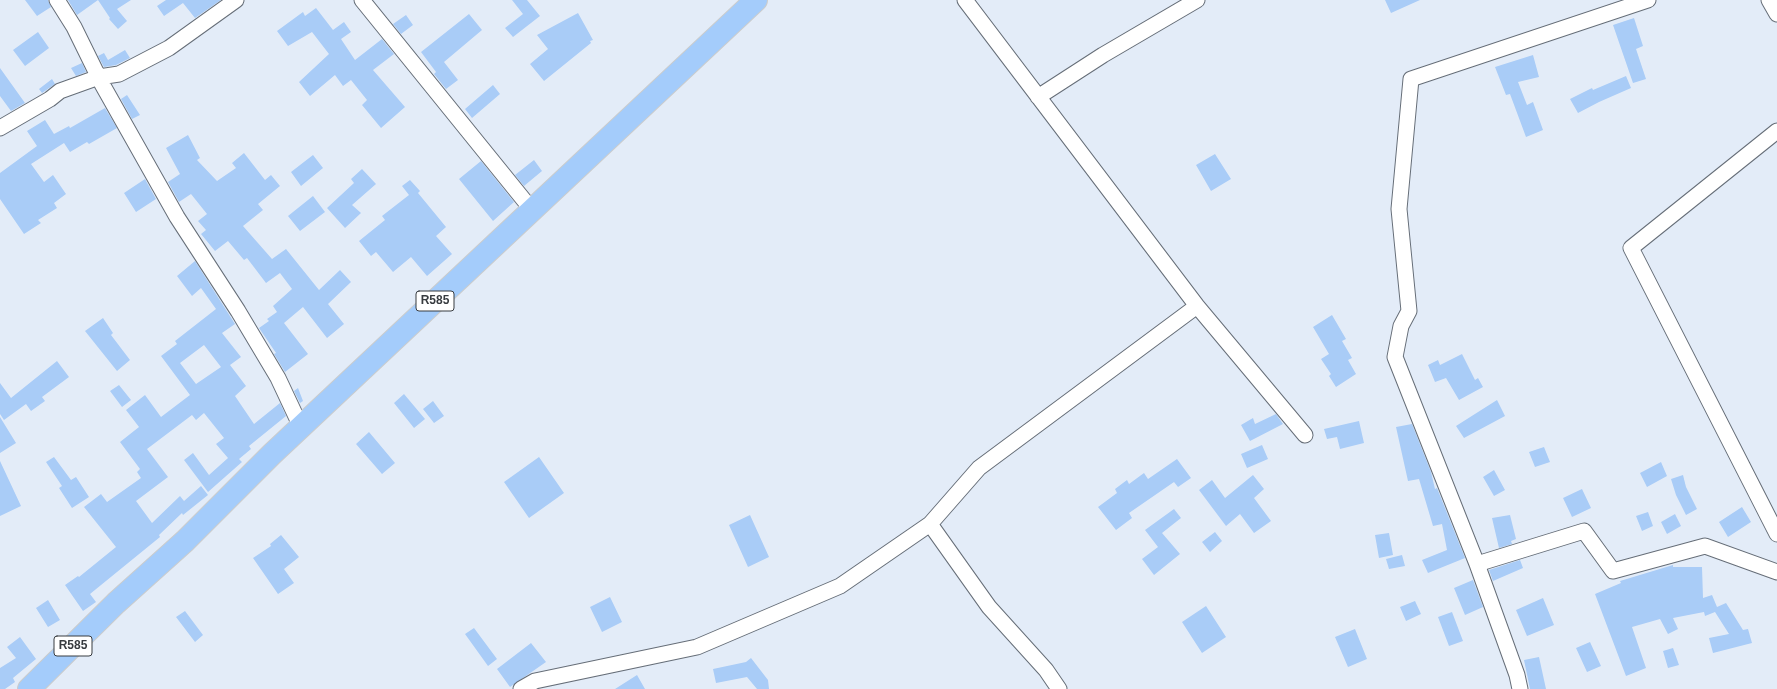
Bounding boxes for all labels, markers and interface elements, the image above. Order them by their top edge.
road number: R585 [416,291,454,311]
road number: R585 [54,636,92,656]

